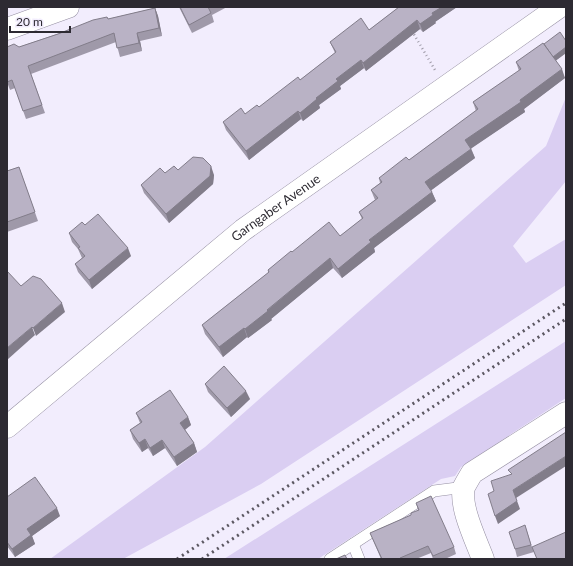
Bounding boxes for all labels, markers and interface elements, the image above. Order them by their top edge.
scale bar [10,8,70,34]
text: 20 m [16,14,43,29]
street label: Garngaber Avenue [228,170,323,245]

